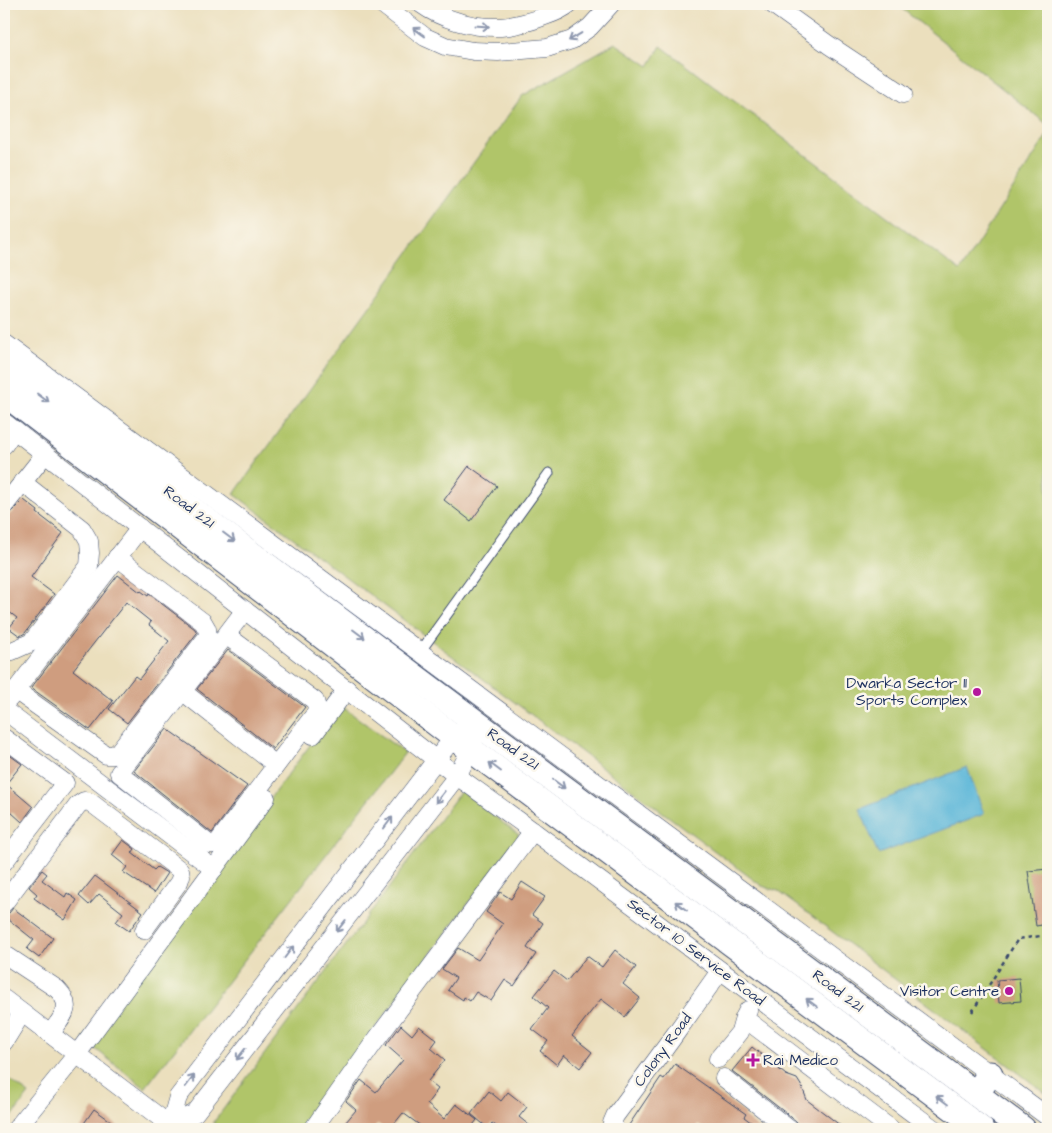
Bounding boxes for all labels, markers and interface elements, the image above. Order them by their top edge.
one-way arrow [474,21,490,30]
one-way arrow [413,27,427,37]
one-way arrow [569,32,583,42]
one-way arrow [36,392,49,403]
street label: Road 221 [159,481,219,533]
one-way arrow [222,532,236,542]
one-way arrow [352,629,365,640]
place label: Dwarka Sector 11 Sports Complex [847,673,968,711]
marker: Dwarka Sector 11 Sports Complex [971,686,983,698]
street label: Road 221 [483,723,543,775]
one-way arrow [488,762,502,772]
one-way arrow [552,779,566,789]
one-way arrow [435,790,445,804]
one-way arrow [382,817,393,830]
street label: Sector 10 Service Road [623,893,769,1011]
one-way arrow [674,901,688,911]
one-way arrow [335,919,346,932]
one-way arrow [284,945,294,959]
street label: Road 221 [808,965,868,1017]
place label: Visitor Centre [900,981,999,1002]
marker: Visitor Centre [1003,985,1015,997]
one-way arrow [805,998,819,1008]
street label: Colony Road [629,1009,698,1092]
one-way arrow [236,1047,246,1061]
place label: Rai Medico [763,1050,839,1071]
marker: Rai Medico [747,1054,759,1066]
one-way arrow [185,1074,195,1088]
one-way arrow [935,1095,949,1105]

